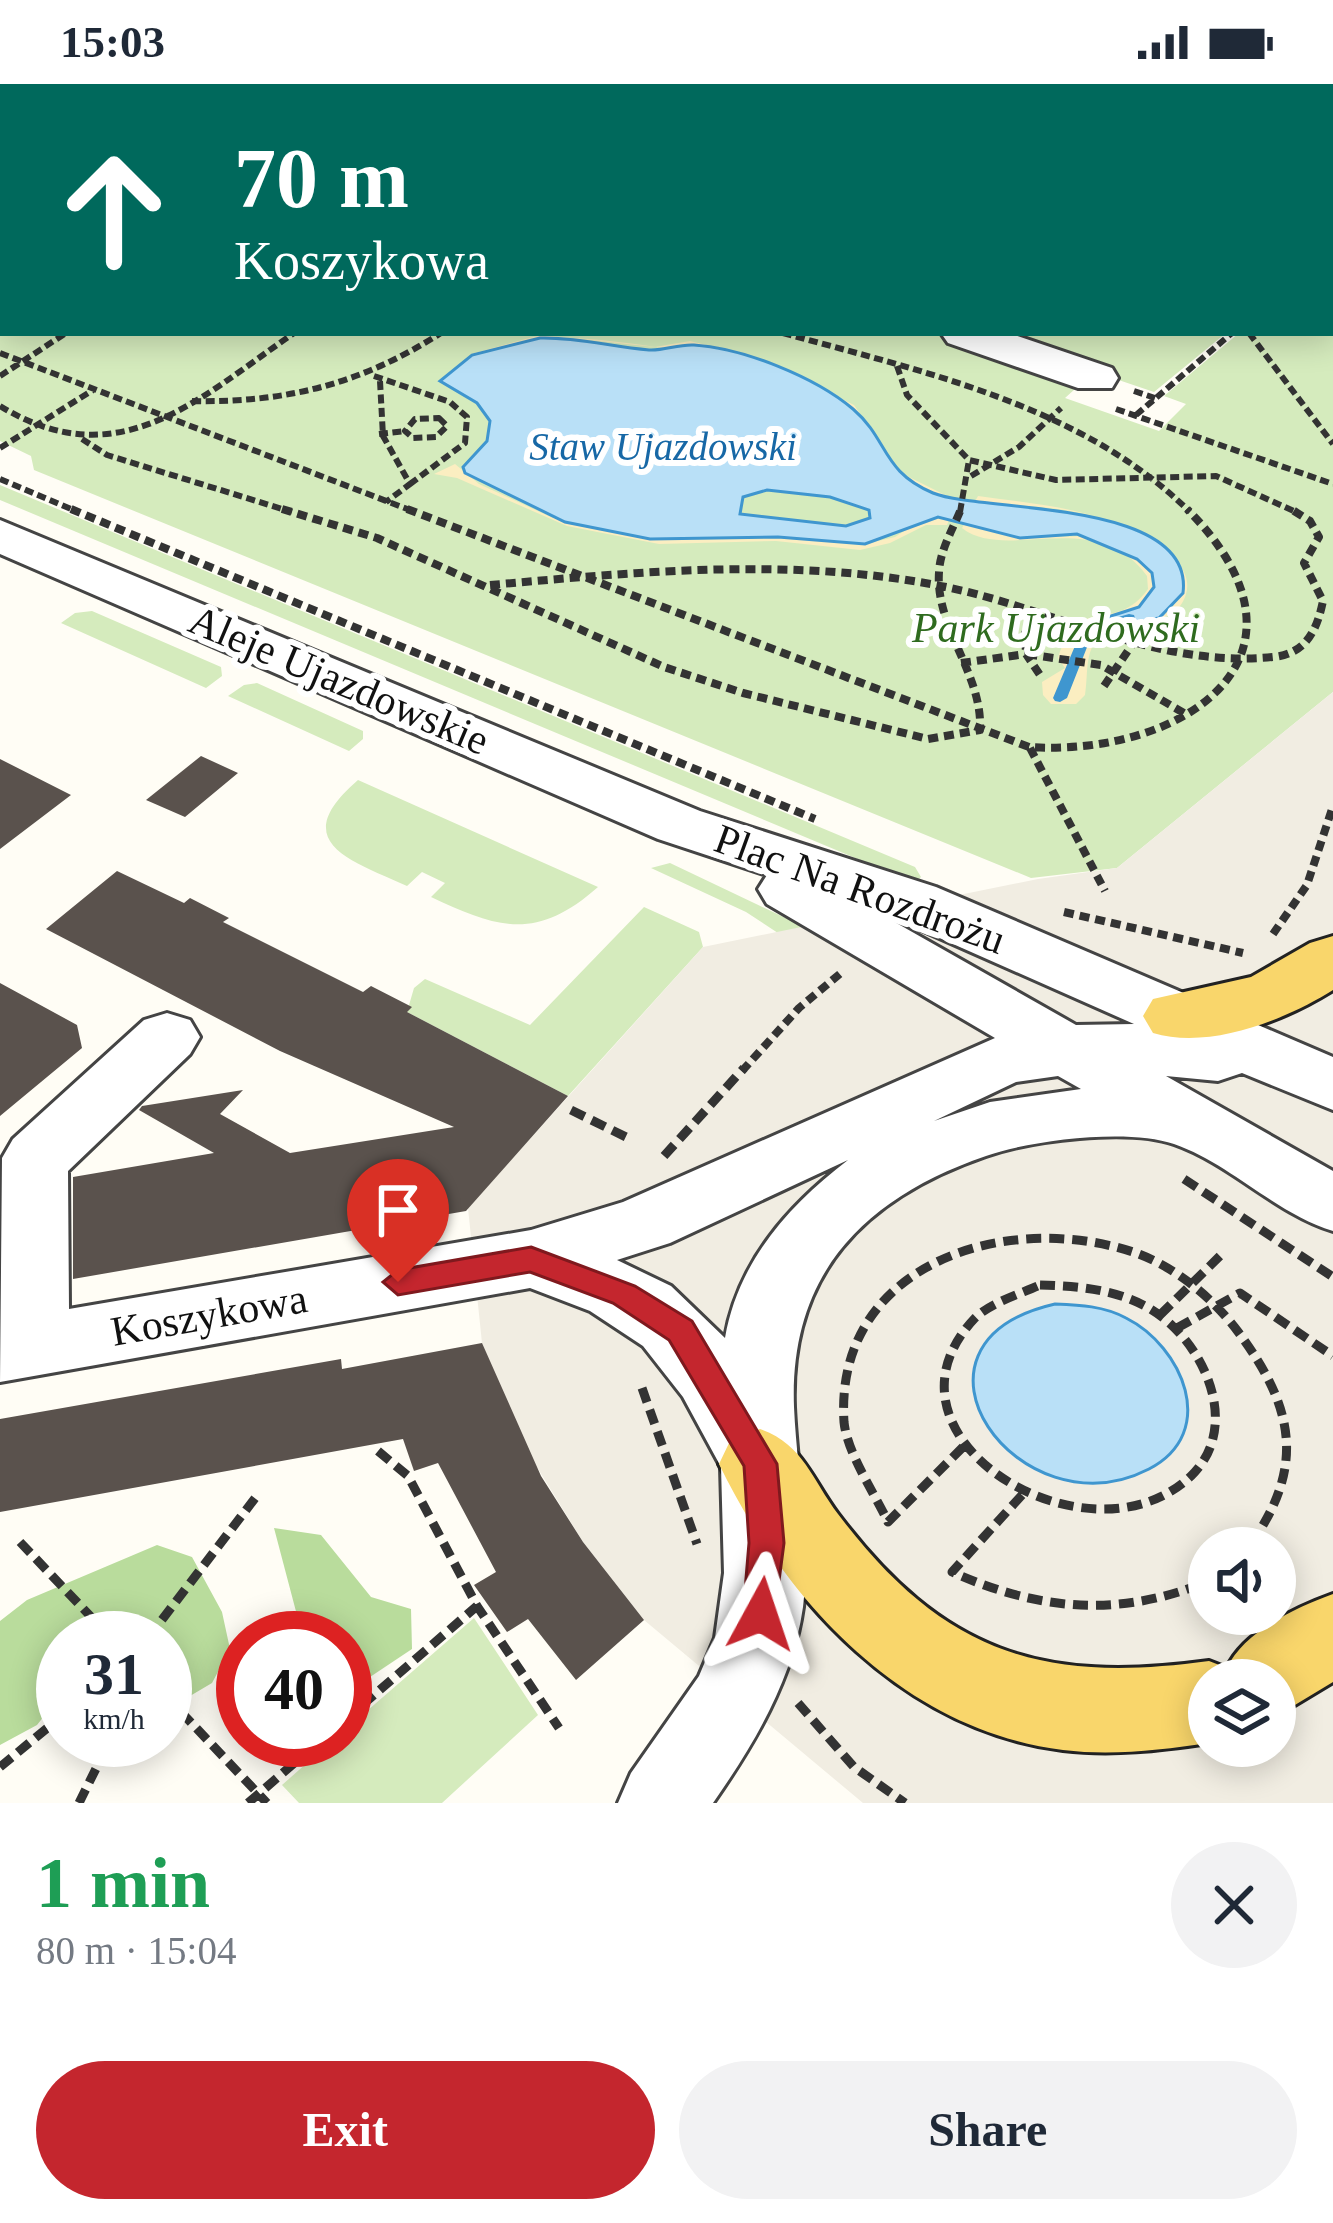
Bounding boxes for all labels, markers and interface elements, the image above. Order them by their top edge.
text: 15:03 [60,17,165,67]
icon: ahead [36,132,192,288]
text: 70 m [234,132,409,225]
text: Koszykowa [234,231,489,291]
water label: Staw Ujazdowski [529,425,797,469]
street label: Aleje Ujazdowskie [182,596,496,764]
park label: Park Ujazdowski [911,605,1200,651]
street label: Plac Na Rozdrożu [709,815,1011,963]
pin [347,1159,449,1282]
icon: arrive [365,1177,431,1243]
street label: Koszykowa [107,1275,311,1355]
map controls [1188,1527,1296,1767]
button: sound [1188,1527,1296,1635]
position arrow [698,1551,824,1677]
speed limit sign: 40 [216,1611,372,1767]
text: 31 [84,1641,144,1707]
button: layers [1188,1659,1296,1767]
text: km/h [83,1702,145,1735]
button: close [1171,1842,1297,1968]
text: 1 min [36,1843,210,1923]
text: 80 m · 15:04 [36,1929,236,1972]
button: Exit [36,2061,655,2199]
button: Share [679,2061,1297,2199]

